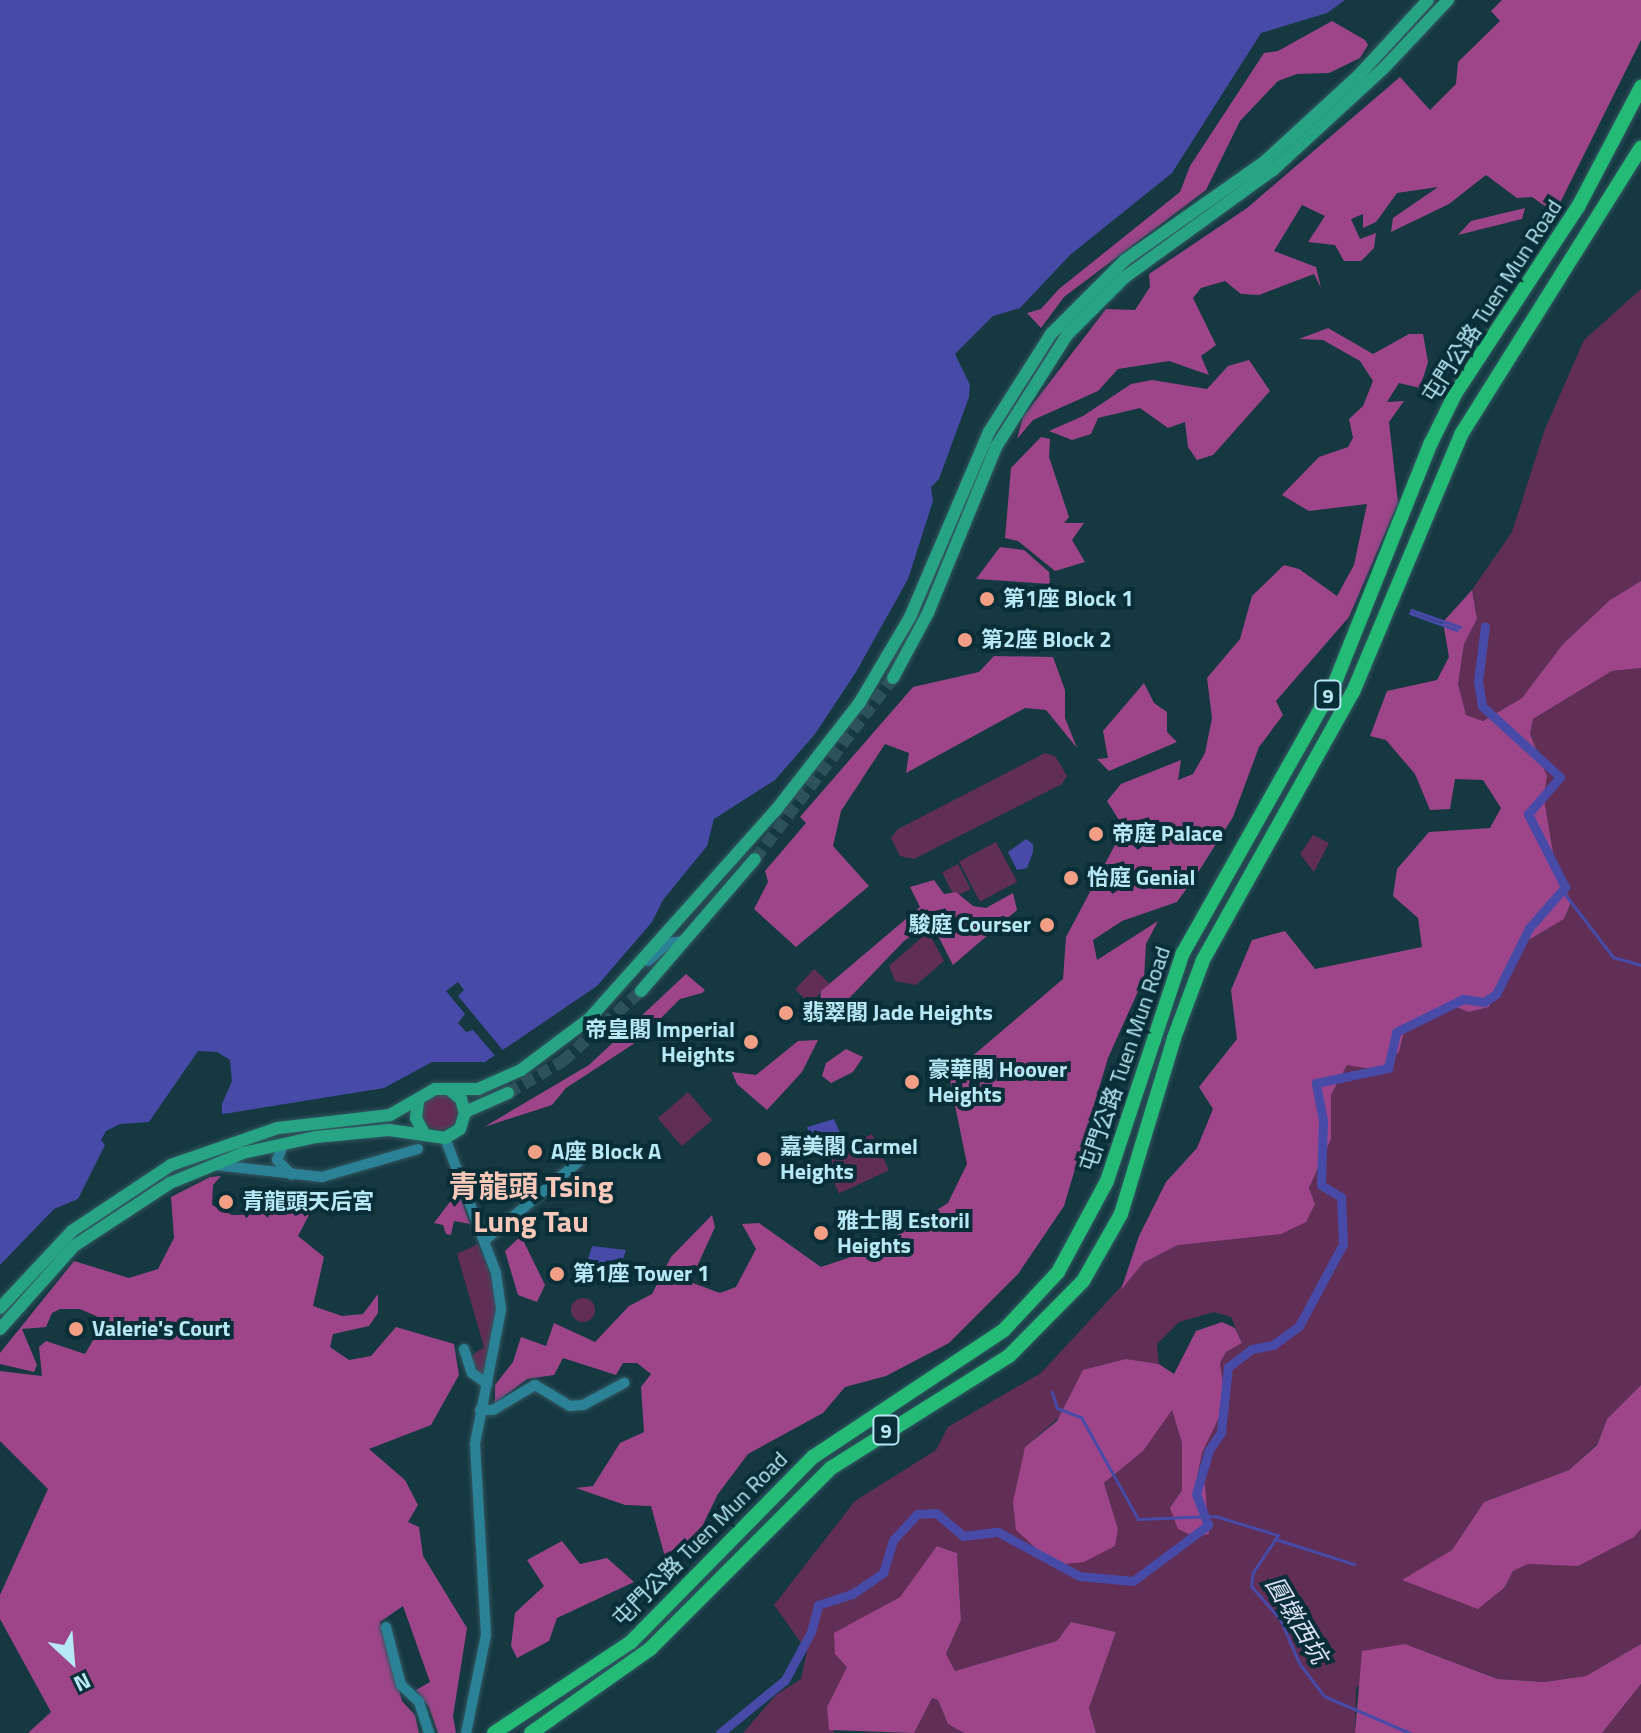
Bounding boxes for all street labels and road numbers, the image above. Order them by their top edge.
street label: 屯門公路 Tuen Mun Road [1417,195,1567,407]
road number: 9 [1314,679,1342,711]
street label: 屯門公路 Tuen Mun Road [1074,943,1176,1175]
road number: 9 [872,1414,900,1446]
street label: 屯門公路 Tuen Mun Road [607,1446,793,1632]

